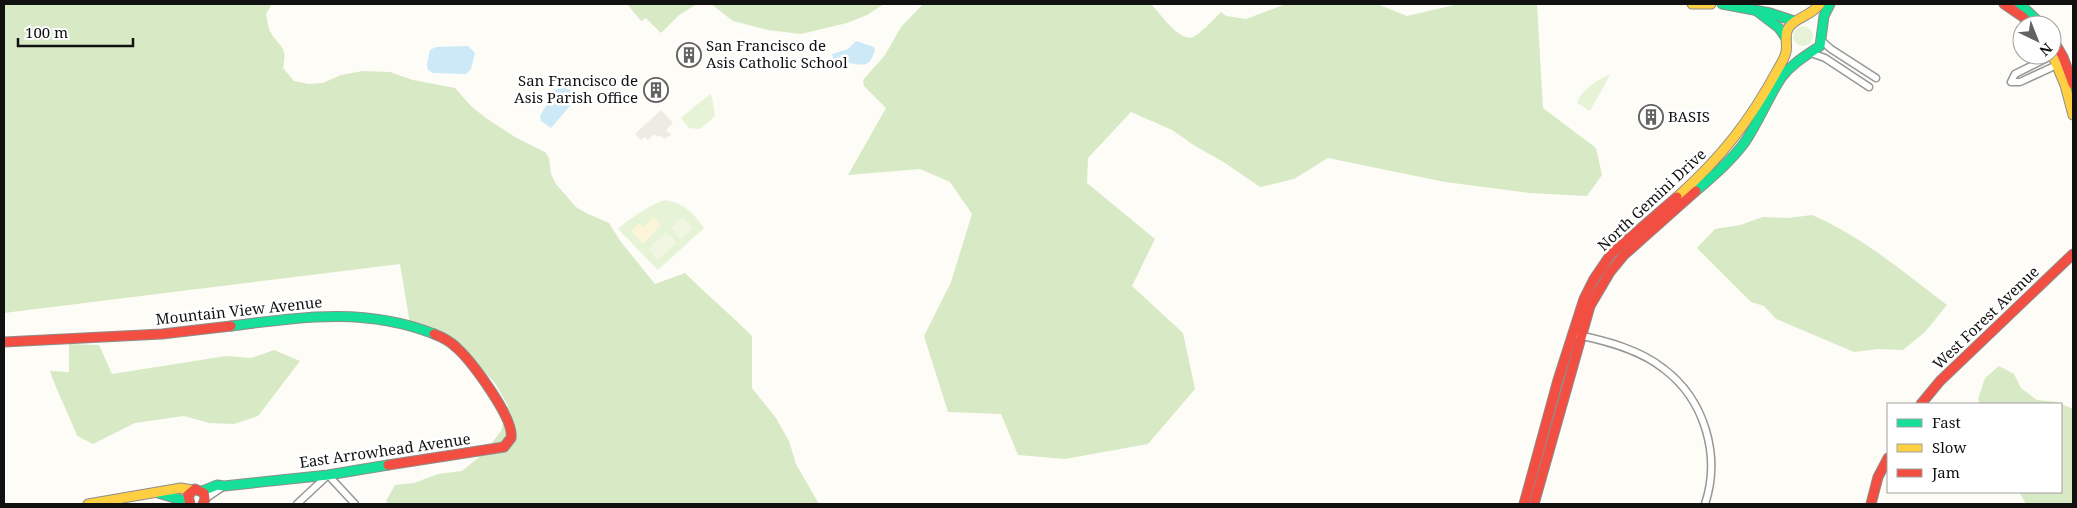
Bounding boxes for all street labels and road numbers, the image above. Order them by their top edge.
street label: North Gemini Drive [1593,144,1710,255]
street label: West Forest Avenue [1928,261,2043,373]
street label: Mountain View Avenue [155,291,323,329]
street label: East Arrowhead Avenue [298,428,472,472]

